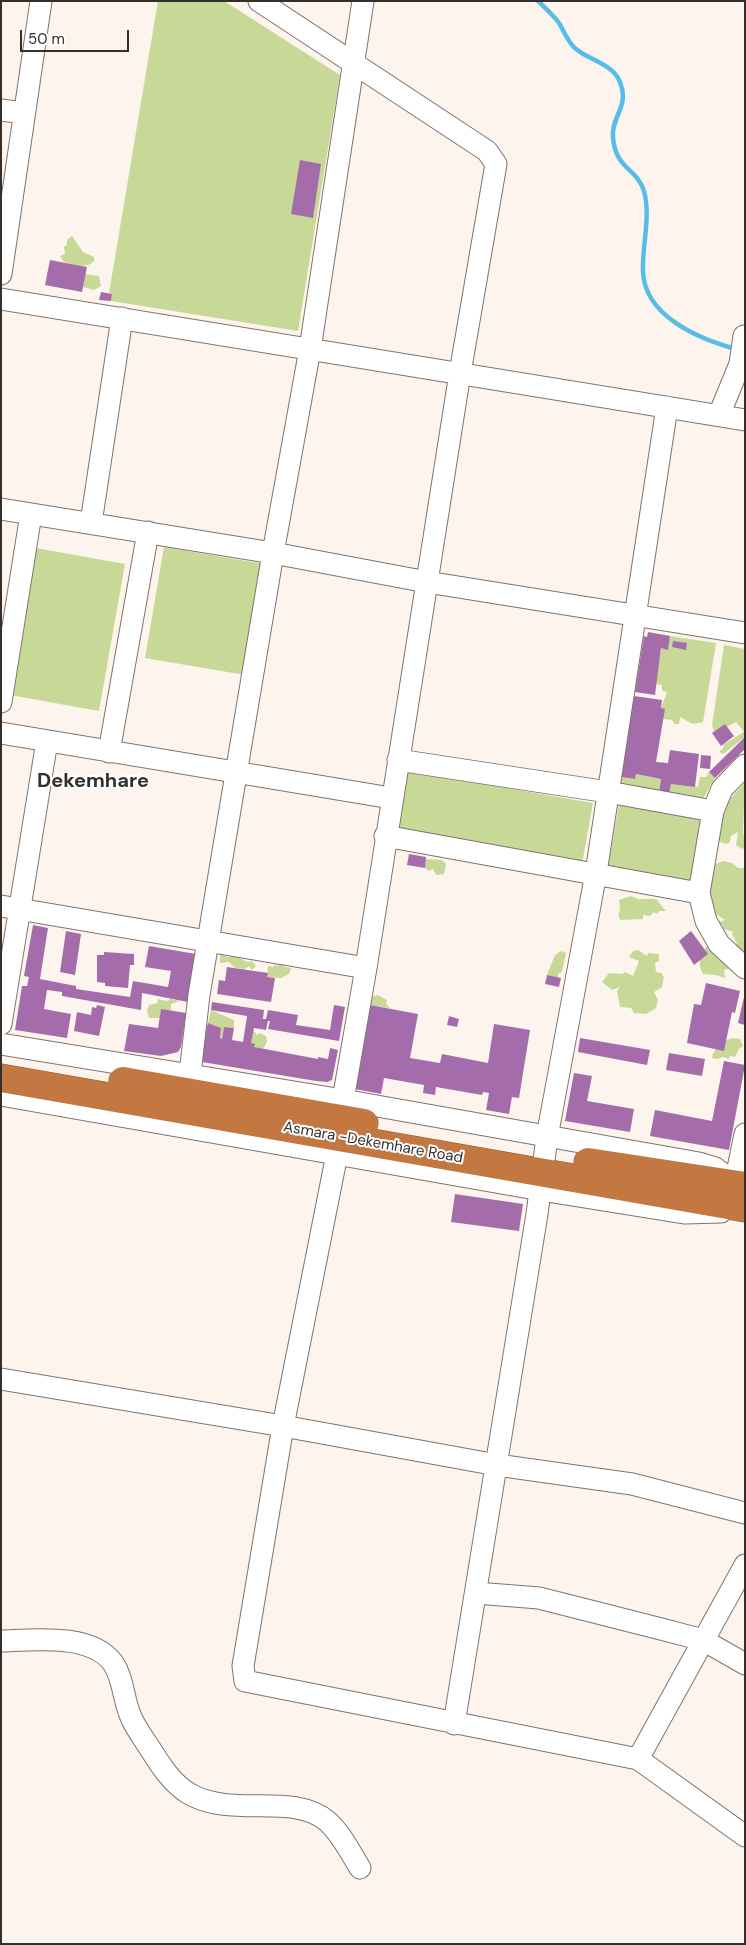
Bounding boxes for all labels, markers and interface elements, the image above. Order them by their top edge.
scale bar [22,20,131,52]
text: 50 m [28,29,65,49]
district label: Dekemhare [37,770,149,794]
street label: Asmara -Dekemhare Road [282,1118,464,1168]

